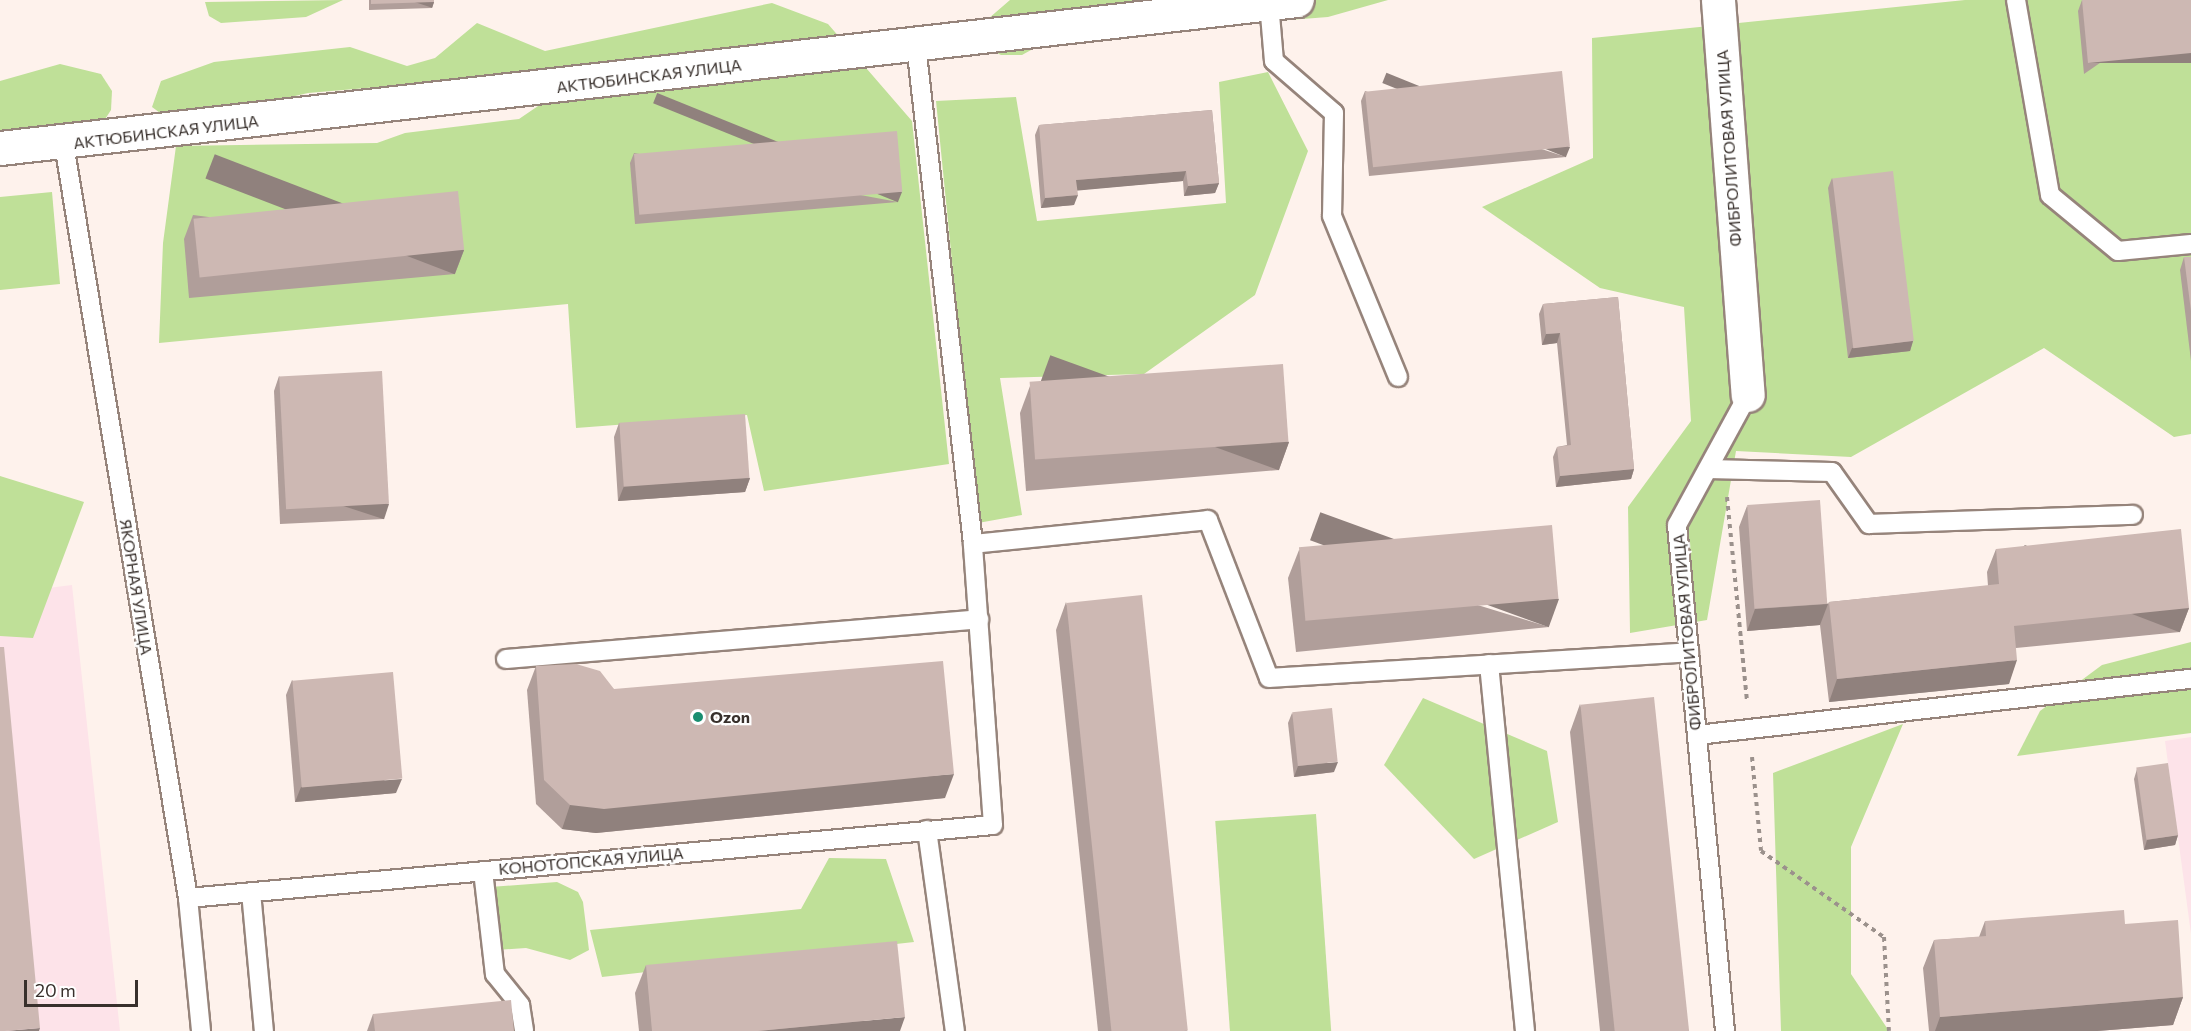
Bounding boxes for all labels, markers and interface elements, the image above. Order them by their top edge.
street label: ФИБРОЛИТОВАЯ УЛИЦА [1713,49,1745,247]
street label: АКТЮБИНСКАЯ УЛИЦА [555,55,743,97]
street label: АКТЮБИНСКАЯ УЛИЦА [72,111,260,153]
street label: ЯКОРНАЯ УЛИЦА [116,518,156,656]
street label: ФИБРОЛИТОВАЯ УЛИЦА [1669,533,1705,731]
place label: Ozon [710,707,750,727]
marker: Ozon [691,710,705,724]
street label: КОНОТОПСКАЯ УЛИЦА [498,843,684,879]
scale bar [27,968,141,1006]
text: 20 m [35,979,76,1001]

